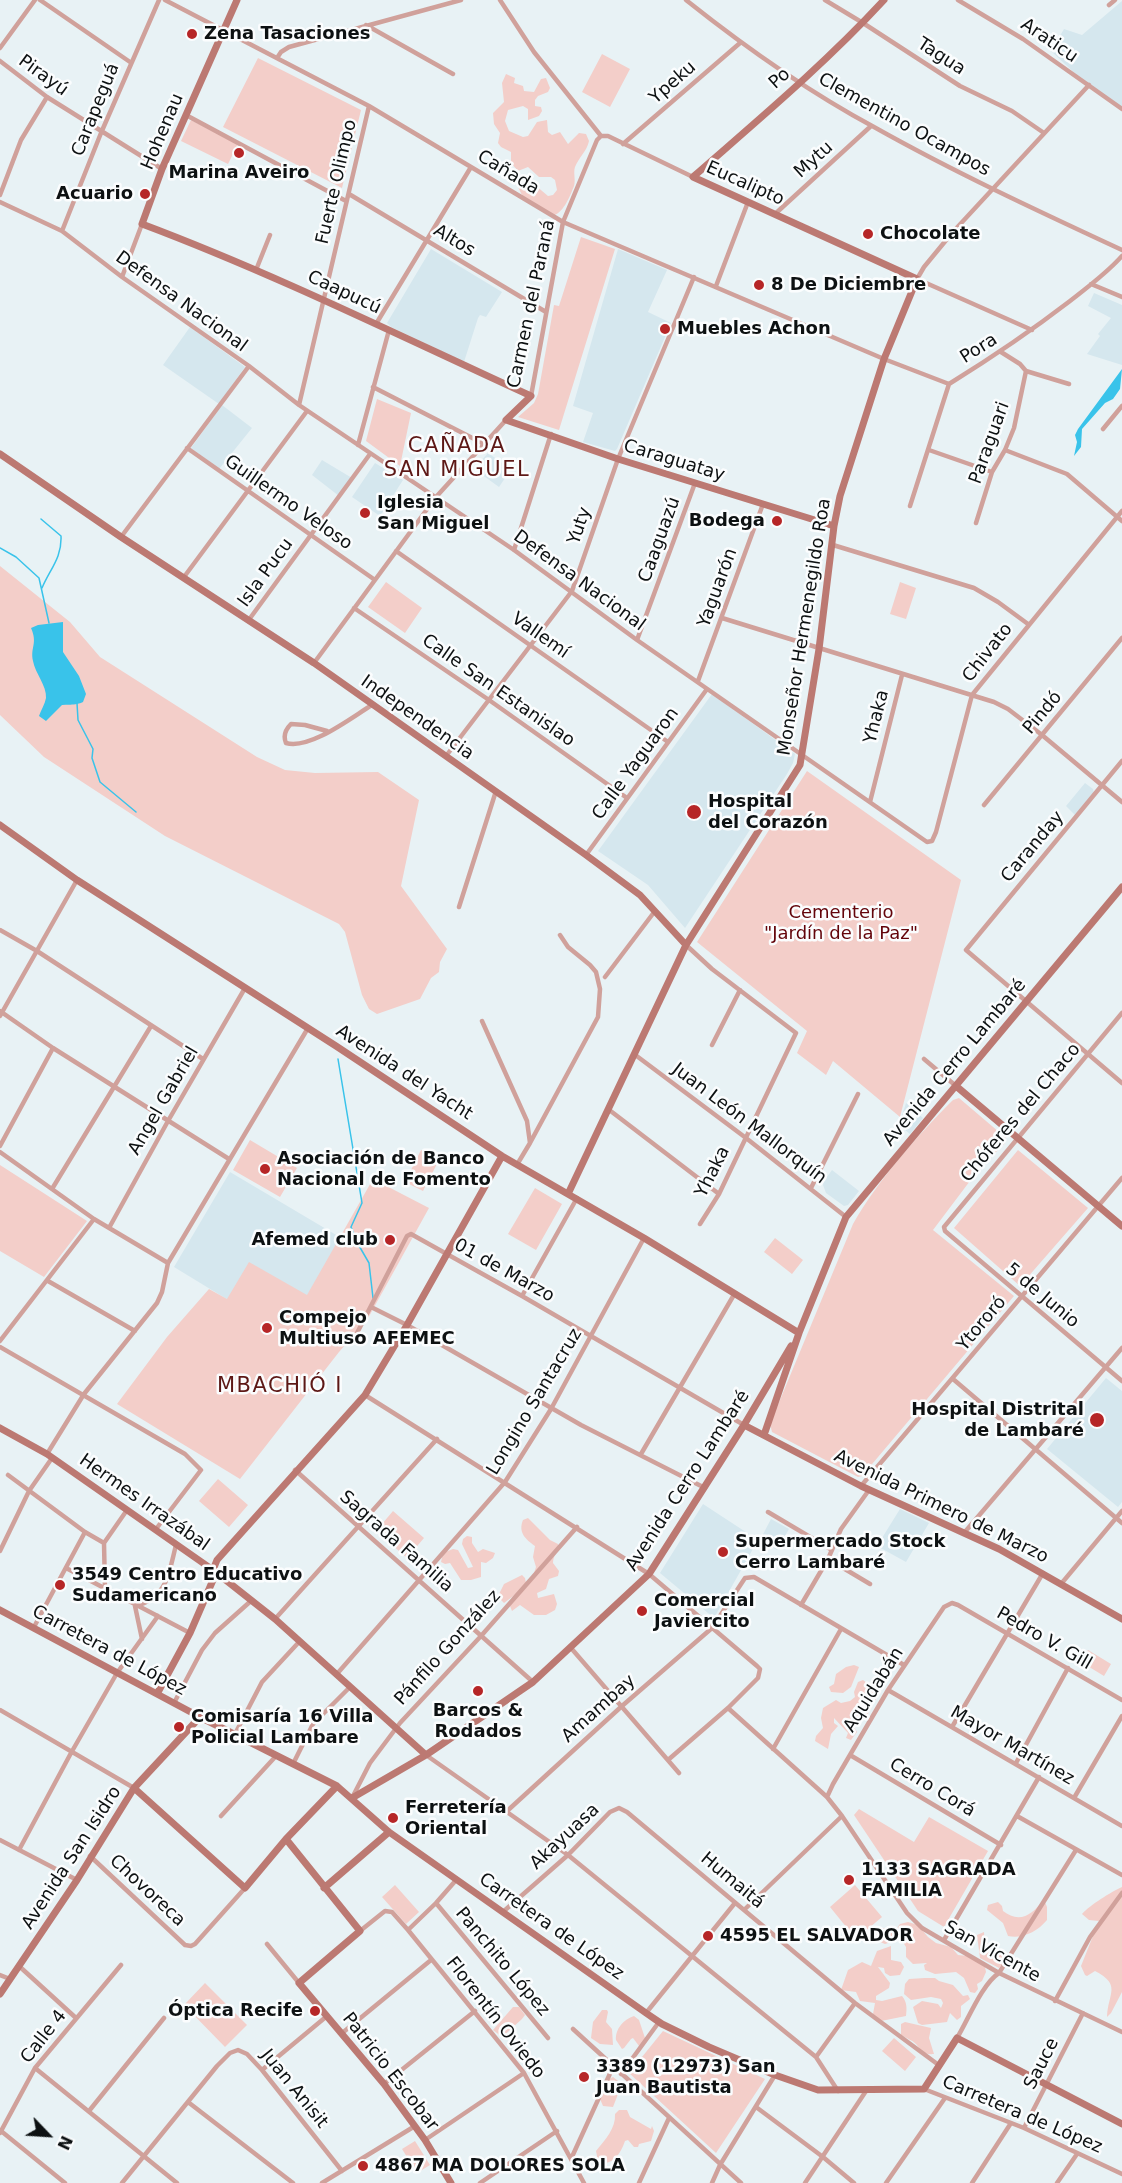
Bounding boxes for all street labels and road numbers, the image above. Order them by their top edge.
street label: Araticu [1016,14,1082,68]
street label: Tagua [913,34,969,80]
street label: Pirayú [14,51,72,101]
street label: Ypeku [645,57,701,109]
street label: Carapeguá [68,60,124,160]
street label: Po [765,64,795,94]
street label: Clementino Ocampos [814,69,994,181]
street label: Hohenau [137,91,189,173]
street label: Fuerte Olimpo [312,118,362,246]
street label: Mytu [790,137,838,183]
street label: Cañada [473,146,543,200]
street label: Eucalipto [703,157,787,211]
street label: Carmen del Paraná [504,218,560,390]
street label: Altos [429,220,479,262]
street label: Defensa Nacional [111,247,251,357]
street label: Caapucú [304,267,384,319]
street label: Pora [956,329,1002,369]
street label: Paraguari [965,399,1015,487]
street label: Caraguatay [621,435,727,487]
street label: Guillermo Veloso [220,451,356,555]
street label: Caaguazú [635,494,685,586]
street label: Monseñor Hermenegildo Roa [774,497,836,757]
street label: Yuty [564,504,596,548]
street label: Defensa Nacional [509,526,649,636]
street label: Isla Pucu [234,534,298,612]
street label: Yaguarón [694,545,742,631]
street label: Vallemí [507,608,573,664]
street label: Chivato [958,619,1018,687]
street label: Calle San Estanislao [417,630,579,752]
street label: Independencia [356,671,478,765]
street label: Pindó [1019,687,1067,739]
street label: Yhaka [860,688,894,746]
street label: Calle Yaguaron [588,704,684,824]
street label: Caranday [997,807,1069,887]
street label: Avenida Cerro Lambaré [879,975,1031,1151]
street label: Avenida del Yacht [332,1021,476,1125]
street label: Chóferes del Chaco [957,1039,1085,1187]
street label: Angel Gabriel [124,1043,204,1159]
street label: Juan León Mallorquín [668,1059,830,1189]
street label: Yhaka [691,1143,735,1201]
street label: 01 de Marzo [450,1235,558,1307]
street label: 5 de Junio [1001,1259,1083,1333]
street label: Ytororó [953,1292,1011,1356]
street label: Longino Santacruz [483,1325,587,1479]
street label: Avenida Cerro Lambaré [621,1387,755,1575]
street label: Avenida Primero de Marzo [830,1446,1052,1568]
street label: Hermes Irrazábal [75,1450,213,1556]
street label: Sagrada Familia [335,1487,457,1597]
street label: Pánfilo González [390,1586,506,1710]
street label: Carretera de López [28,1601,190,1701]
street label: Pedro V. Gill [992,1603,1096,1675]
street label: Aquidabán [839,1644,909,1736]
street label: Amambay [558,1670,640,1748]
street label: Mayor Martínez [946,1702,1078,1790]
street label: Cerro Corá [885,1754,979,1822]
street label: Avenida San Isidro [18,1782,126,1934]
street label: Akayuasa [526,1799,604,1875]
street label: Humaitá [696,1848,768,1914]
street label: Chovoreca [105,1850,189,1932]
street label: Carretera de López [474,1869,628,1985]
street label: Panchito López [450,1903,554,2021]
street label: San Vicente [940,1917,1044,1987]
street label: Florentín Oviedo [441,1953,549,2083]
street label: Calle 4 [16,2006,72,2068]
street label: Patricio Escobar [337,2009,443,2135]
street label: Sauce [1020,2035,1064,2093]
street label: Juan Anisit [256,2045,332,2133]
street label: Carretera de López [939,2071,1105,2159]

